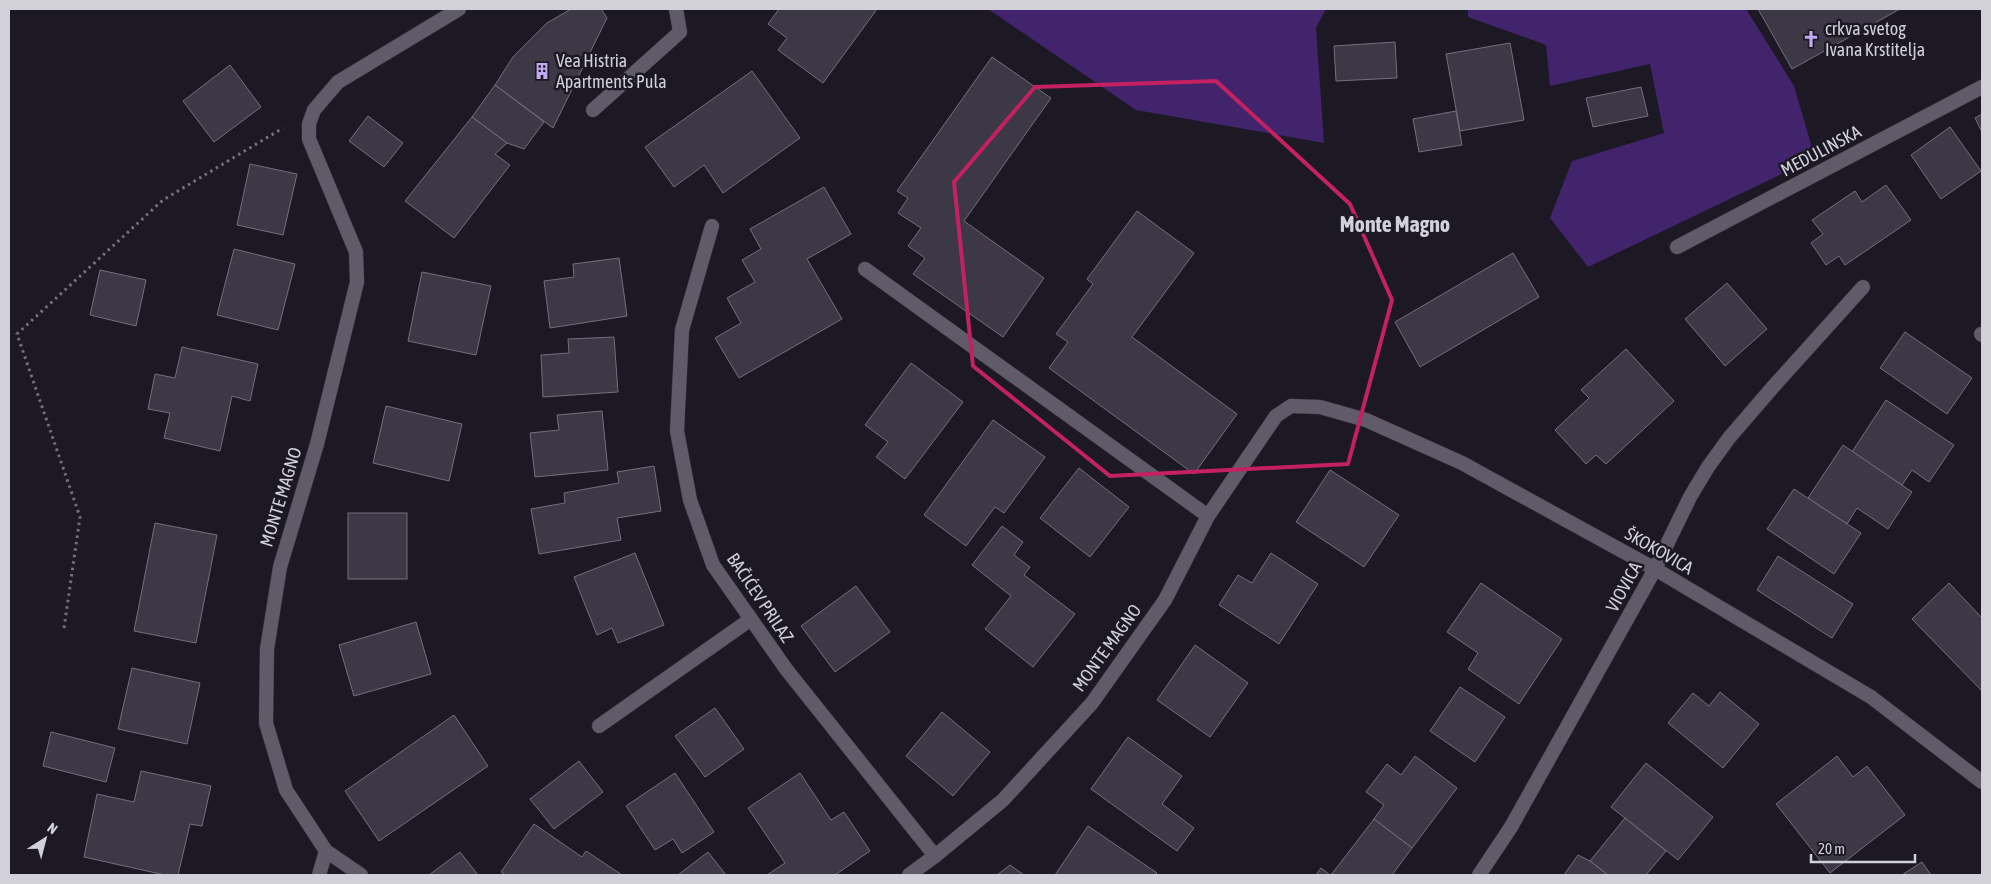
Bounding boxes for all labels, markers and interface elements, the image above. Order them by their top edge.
place label: crkva svetog Ivana Krstitelja [1825,18,1925,60]
church icon: crkva svetog Ivana Krstitelja [1801,29,1821,49]
place label: Vea Histria Apartments Pula [556,50,667,92]
building icon: Vea Histria Apartments Pula [532,61,552,81]
street label: MEDULINSKA [1777,121,1865,180]
district label: Monte Magno [1340,211,1450,237]
street label: MONTE MAGNO [255,445,306,549]
street label: ŠKOKOVICA [1621,523,1697,579]
street label: BAČIĆEV PRILAZ [723,549,798,646]
street label: VIOVICA [1601,558,1646,615]
street label: MONTE MAGNO [1068,600,1145,695]
north arrow [20,814,70,864]
text: N [45,820,61,837]
scale bar [1811,832,1915,864]
text: 20 m [1818,840,1845,857]

